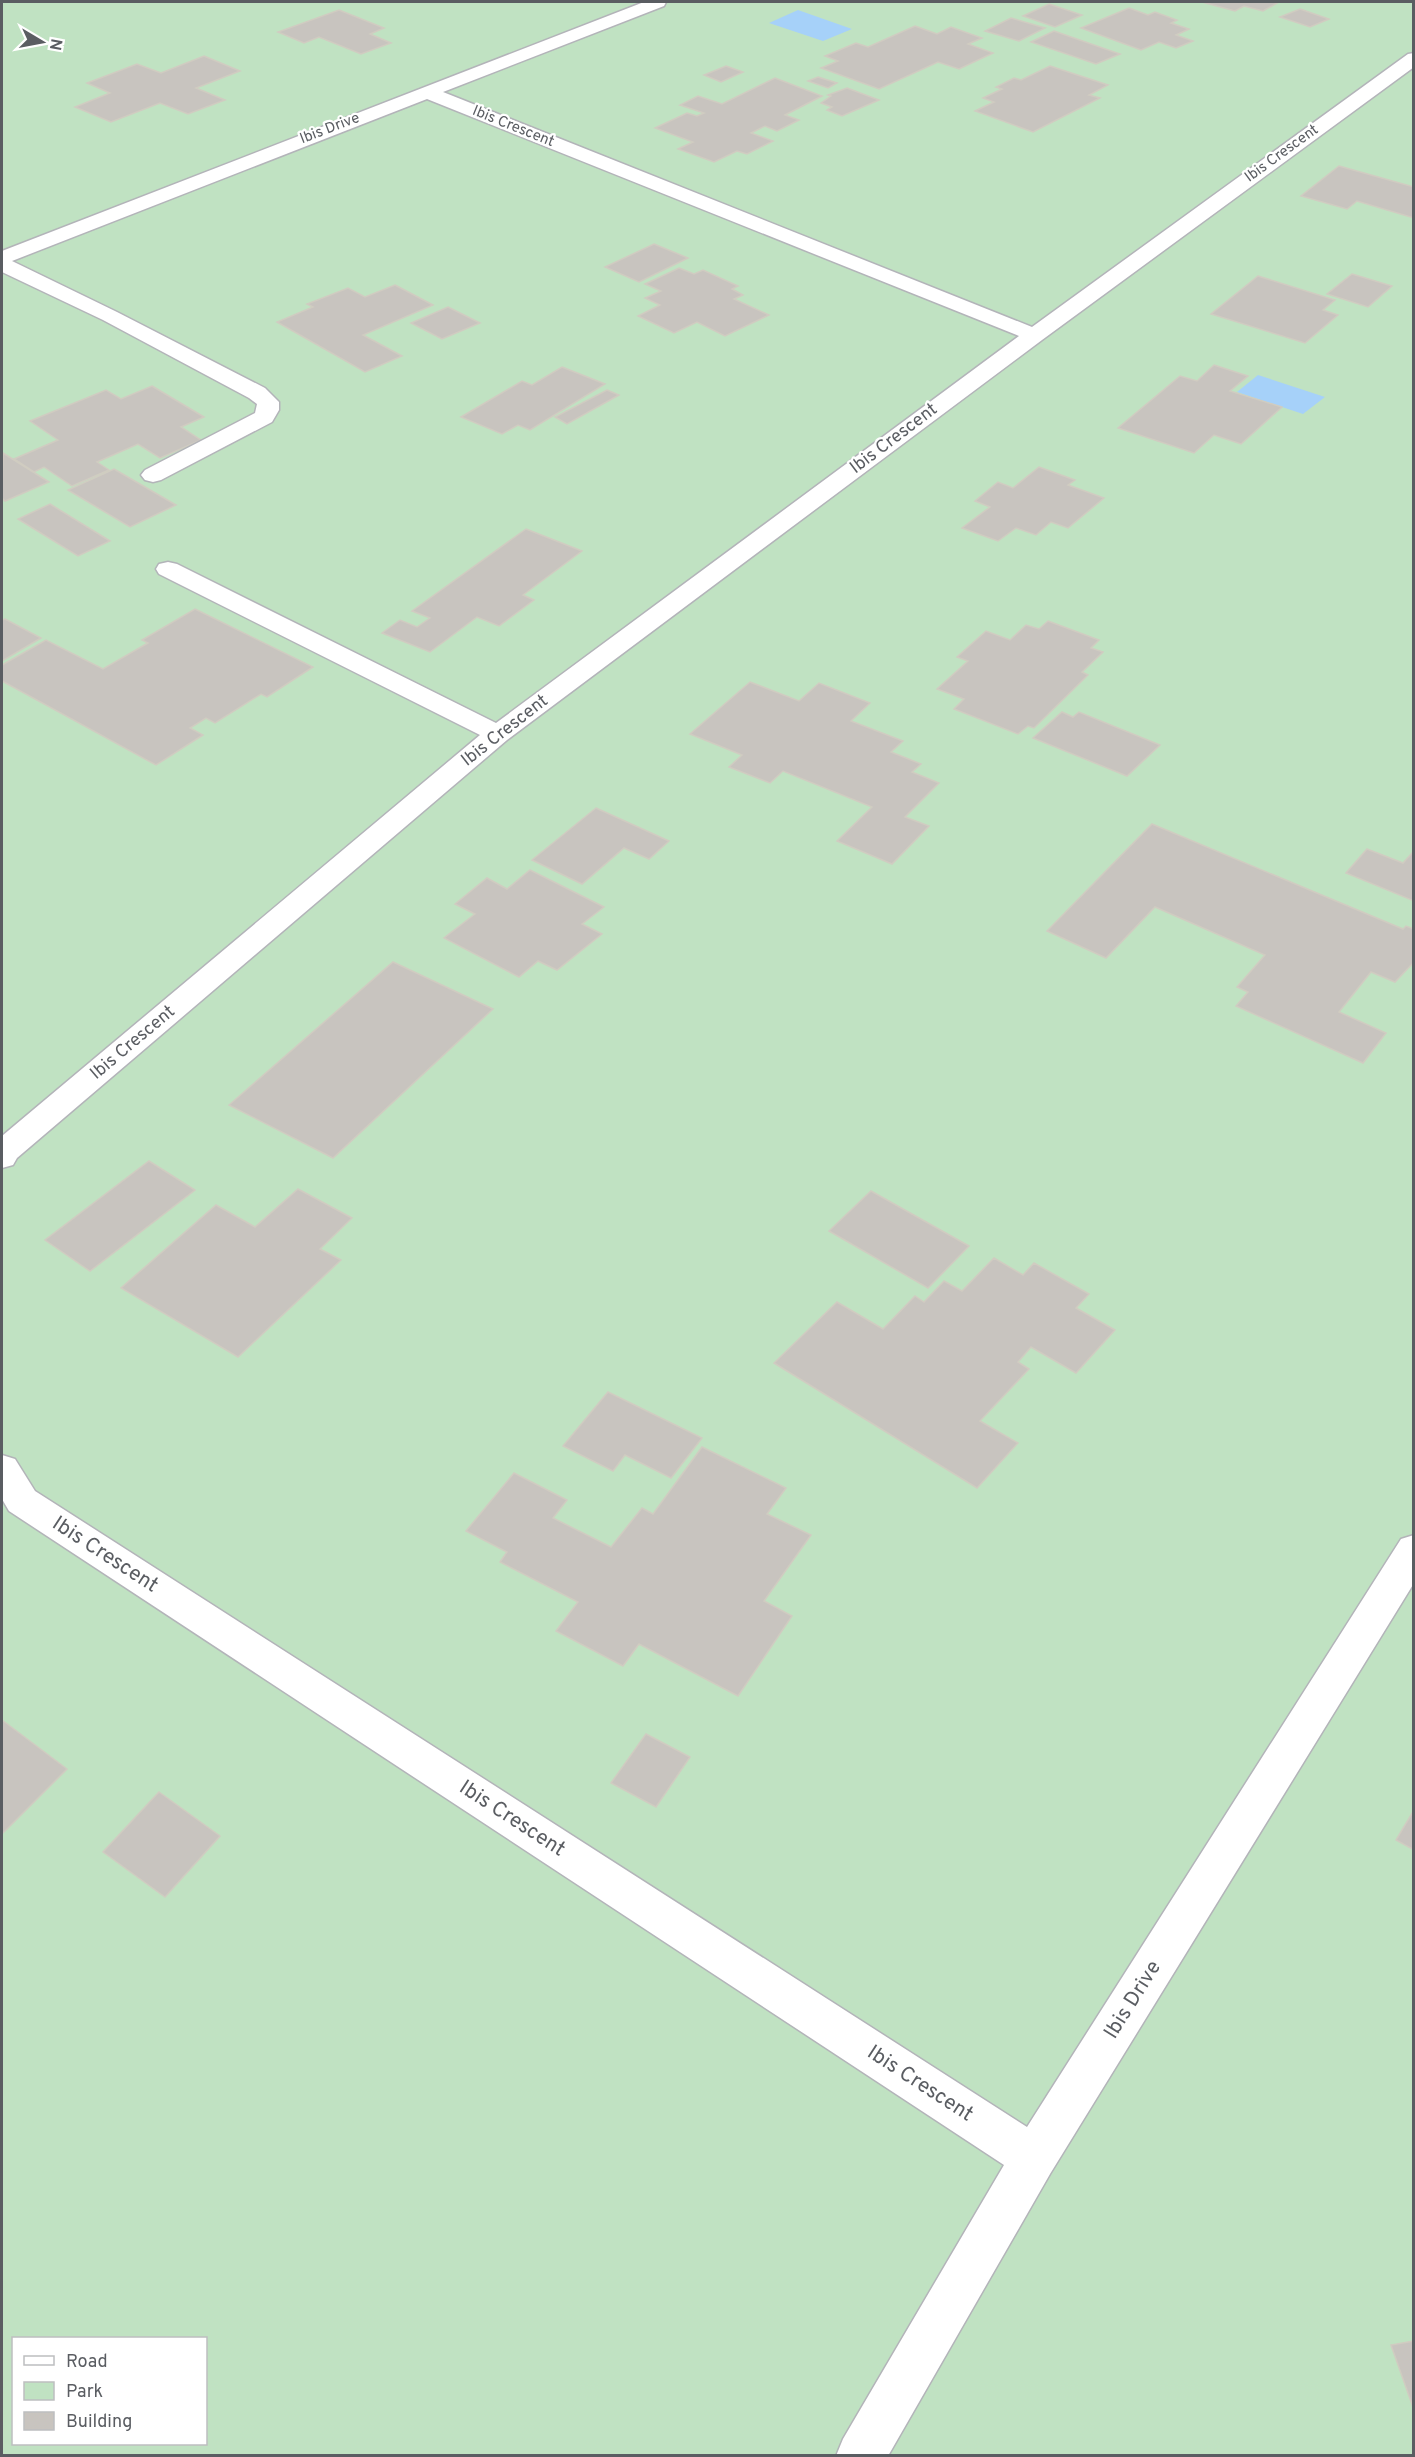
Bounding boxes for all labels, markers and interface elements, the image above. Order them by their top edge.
north arrow [12,12,72,72]
text: N [44,37,66,52]
street label: Ibis Crescent [469,102,557,152]
street label: Ibis Drive [297,109,363,149]
street label: Ibis Crescent [1241,121,1323,187]
street label: Ibis Crescent [846,398,942,480]
street label: Ibis Crescent [457,690,553,772]
street label: Ibis Crescent [86,1001,180,1085]
street label: Ibis Crescent [47,1511,163,1599]
street label: Ibis Crescent [454,1775,570,1863]
street label: Ibis Drive [1098,1956,1168,2044]
street label: Ibis Crescent [862,2040,978,2128]
legend [12,2337,207,2445]
text: Road [66,2351,108,2374]
text: Park [66,2381,103,2404]
text: Building [66,2411,132,2434]

